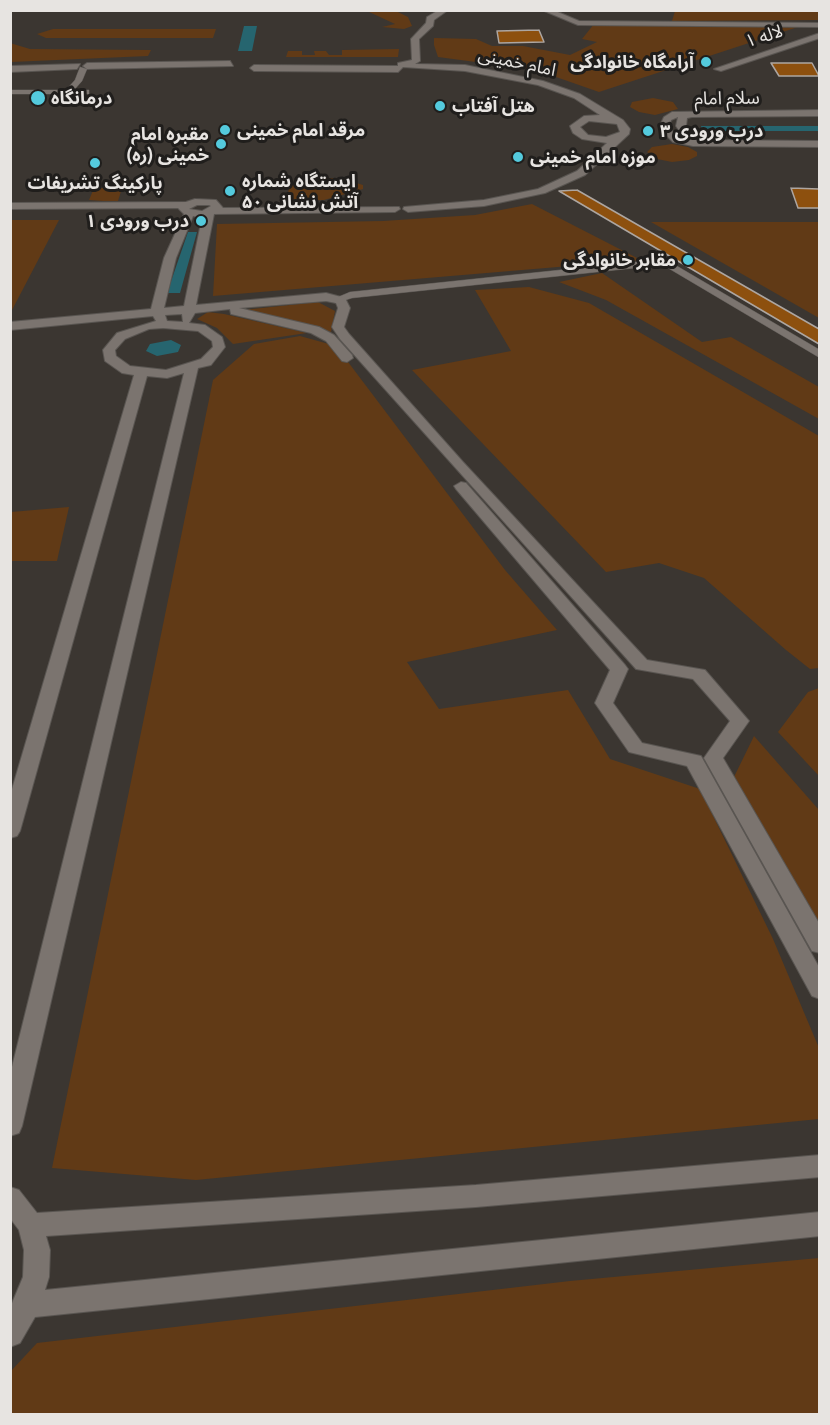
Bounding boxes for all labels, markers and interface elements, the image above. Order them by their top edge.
street label: لاله ۱ [742,20,786,52]
street label: امام خمینی [476,43,558,81]
place label: آرامگاه خانوادگی [570,51,694,73]
marker: آرامگاه خانوادگی [699,55,713,69]
place label: درمانگاه [51,87,112,109]
street label: سلام امام [694,87,760,109]
marker: درمانگاه [29,89,47,107]
place label: هتل آفتاب [452,95,535,117]
marker: هتل آفتاب [433,99,447,113]
place label: مرقد امام خمینی [237,119,365,141]
place label: درب ورودی ۳ [660,120,763,142]
place label: مقبره امام خمینی (ره) [126,123,209,166]
marker: مرقد امام خمینی [218,123,232,137]
marker: درب ورودی ۳ [641,124,655,138]
marker: مقبره امام خمینی (ره) [214,137,228,151]
place label: موزه امام خمینی [530,146,656,168]
marker: موزه امام خمینی [511,150,525,164]
marker: پارکینگ تشریفات [88,156,102,170]
place label: ایستگاه شماره ۵۰ آتش نشانی [242,170,358,213]
place label: پارکینگ تشریفات [27,172,163,194]
marker: ایستگاه شماره ۵۰ آتش نشانی [223,184,237,198]
place label: درب ورودی ۱ [86,210,189,232]
marker: درب ورودی ۱ [194,214,208,228]
place label: مقابر خانوادگی [563,249,676,271]
marker: مقابر خانوادگی [681,253,695,267]

